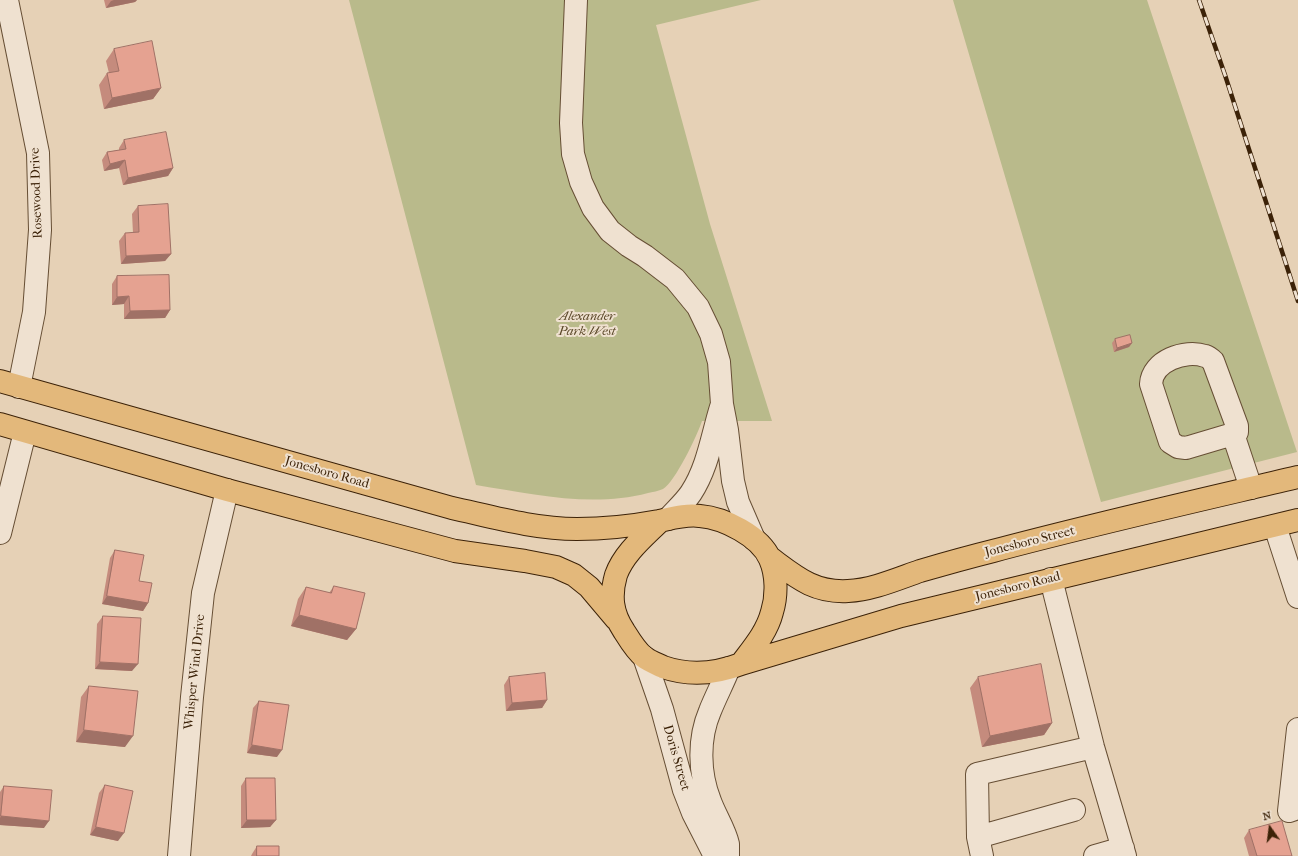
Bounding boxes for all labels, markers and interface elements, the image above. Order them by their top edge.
street label: Rosewood Drive [28,147,46,239]
park label: Alexander Park West [558,309,616,340]
street label: Jonesboro Road [283,454,371,492]
street label: Jonesboro Street [983,523,1077,561]
street label: Jonesboro Road [974,569,1062,605]
street label: Whisper Wind Drive [181,613,209,731]
street label: Doris Street [659,723,693,793]
north arrow [1250,808,1290,848]
text: N [1261,809,1273,823]

